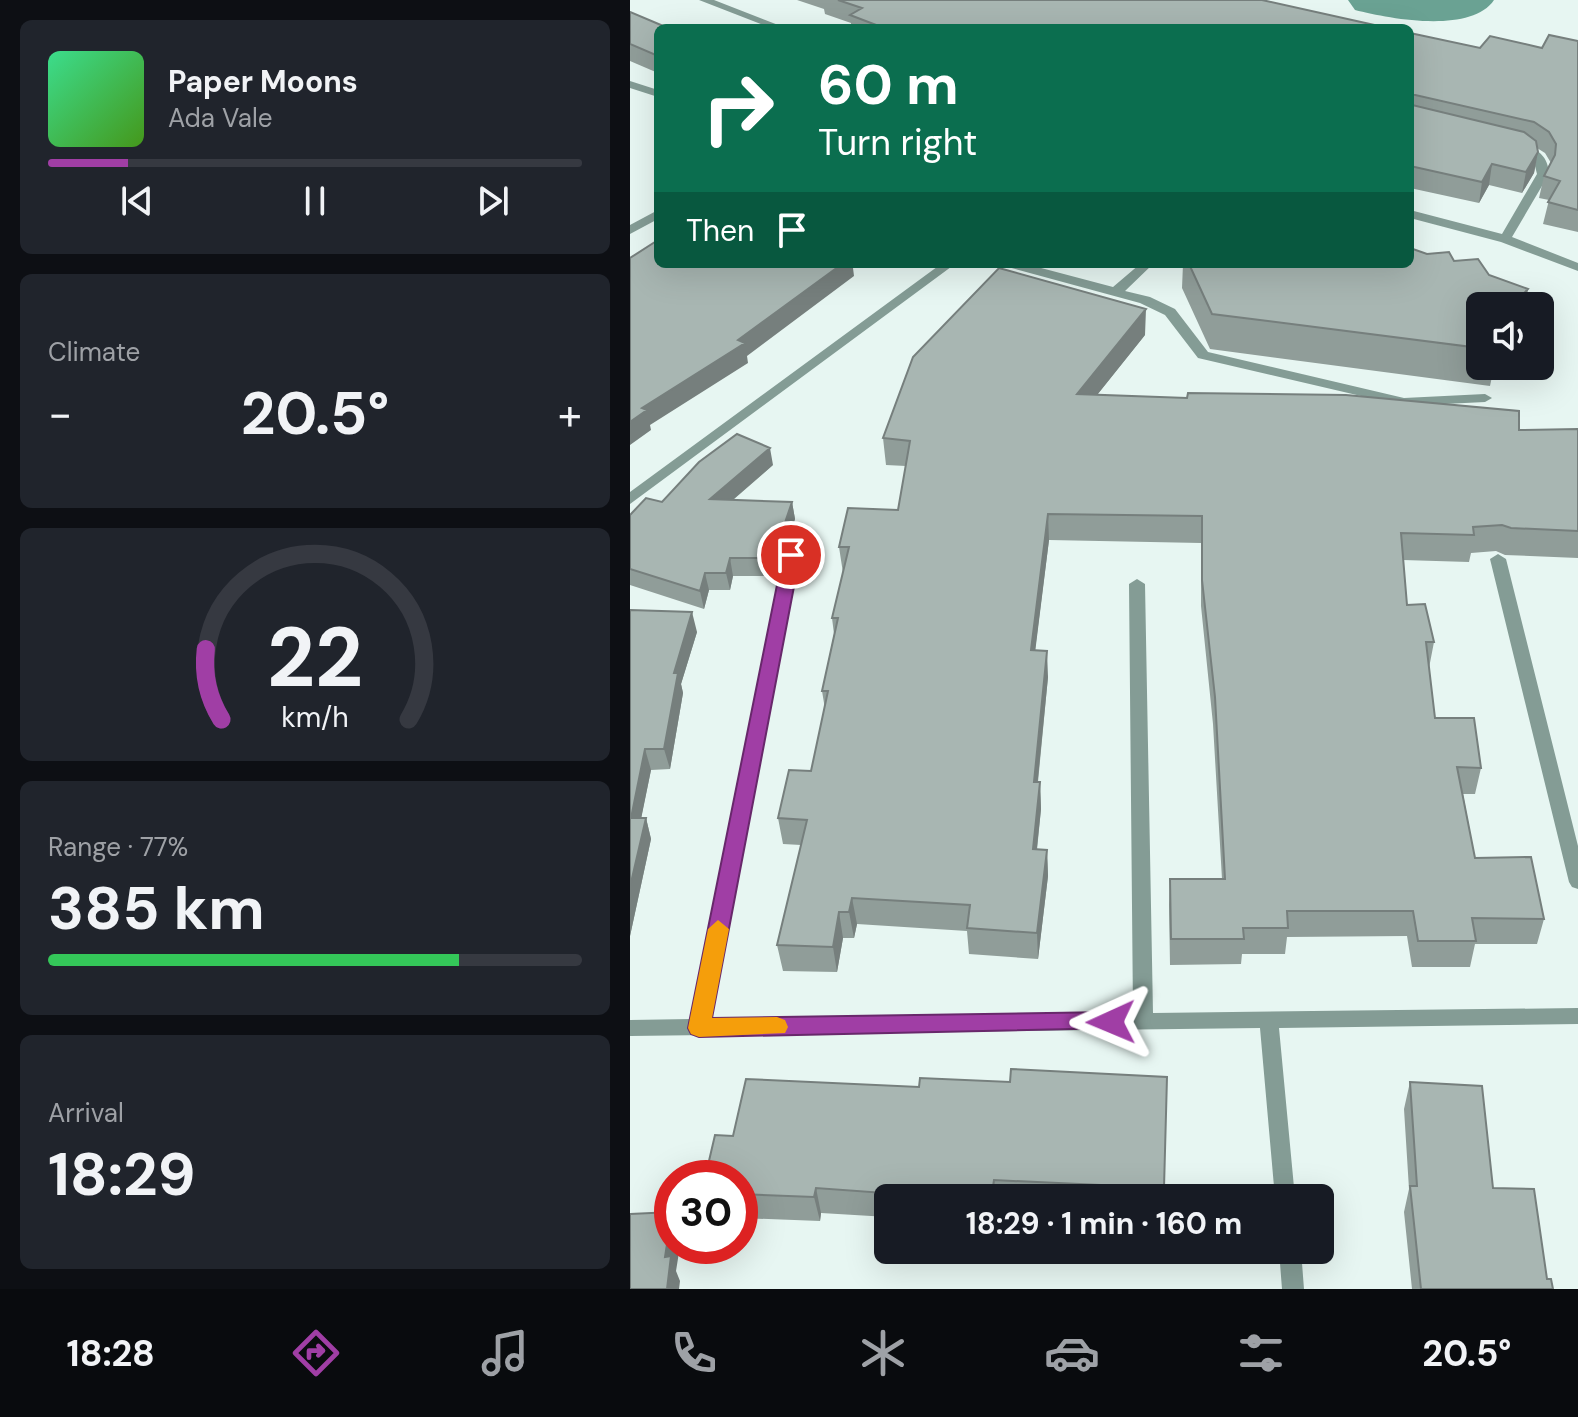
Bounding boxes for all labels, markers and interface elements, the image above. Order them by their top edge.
text: 60 m [818,48,959,121]
icon: right [686,56,790,160]
text: Paper Moons [168,62,358,101]
text: Ada Vale [168,101,273,135]
text: Turn right [818,119,977,166]
icon: previous [115,179,159,223]
icon: pause [293,179,337,223]
icon: next [471,179,515,223]
icon: arrive [770,208,814,252]
text: Then [686,211,754,250]
map controls [1466,292,1554,380]
button: sound [1466,292,1554,380]
text: Climate [48,335,140,369]
text: 20.5° [241,374,389,453]
text: − [48,385,72,443]
text: + [558,385,582,443]
pin [757,521,825,589]
icon: arrive [769,533,813,577]
text: 22 [267,603,363,712]
text: km/h [281,700,349,737]
text: Range · 77% [48,830,188,864]
text: 385 km [48,869,265,948]
position arrow [1069,980,1153,1064]
text: Arrival [48,1096,124,1130]
text: 18:29 [48,1135,196,1214]
speed limit sign: 30 [654,1160,758,1264]
text: 18:29 · 1 min · 160 m [966,1204,1242,1243]
icon: directions [288,1325,344,1381]
icon: music [477,1325,533,1381]
icon: phone [666,1325,722,1381]
icon: climate [855,1325,911,1381]
icon: car [1044,1325,1100,1381]
icon: filters [1233,1325,1289,1381]
text: 18:28 [67,1330,155,1377]
text: 20.5° [1422,1330,1511,1377]

